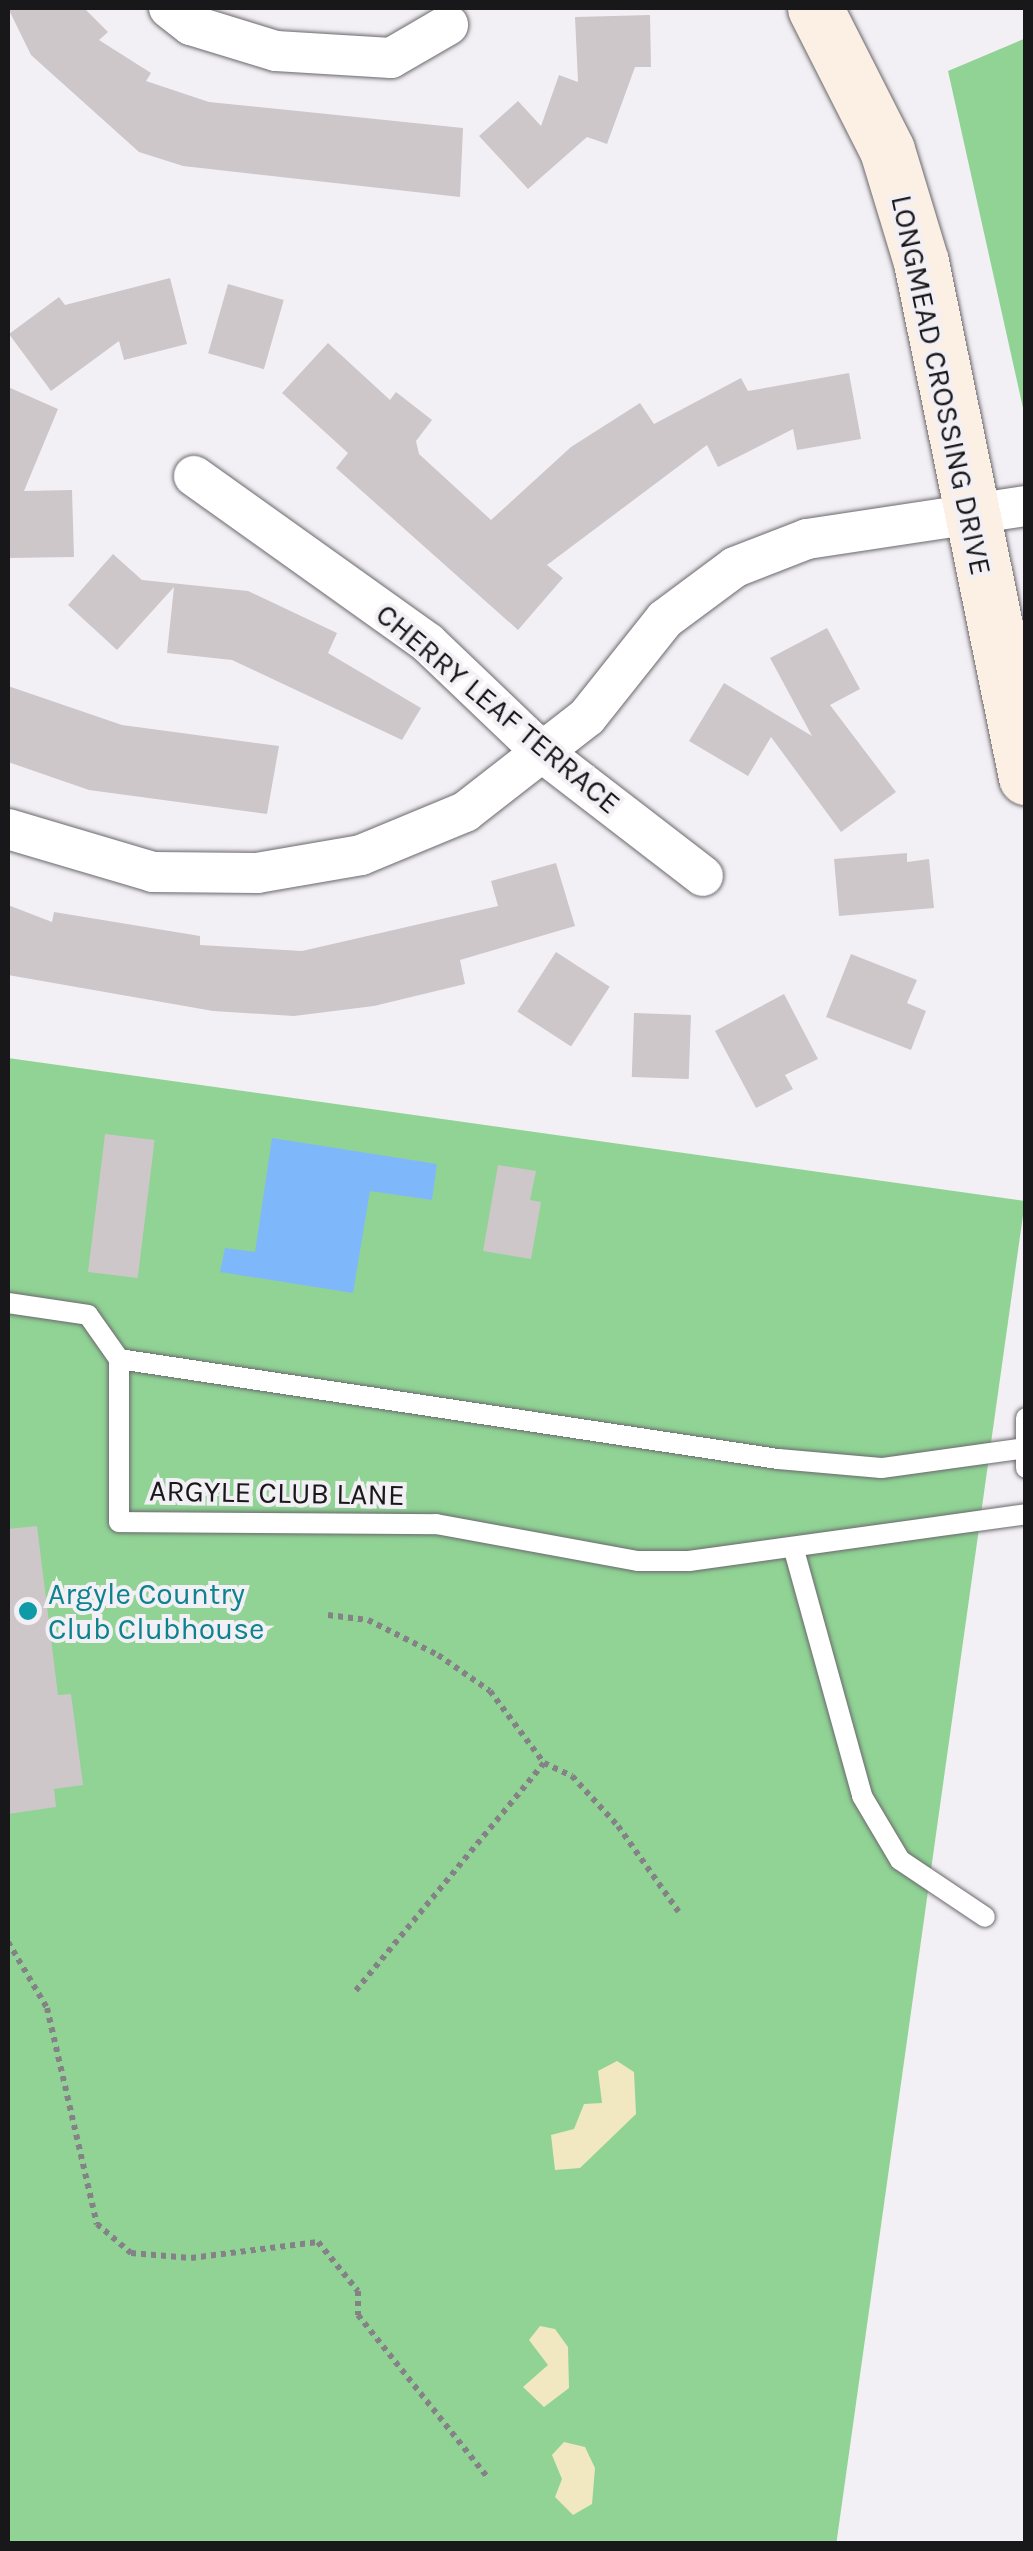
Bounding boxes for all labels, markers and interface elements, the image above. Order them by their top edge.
street label: LONGMEAD CROSSING DRIVE [883,192,999,578]
street label: CHERRY LEAF TERRACE [369,596,627,822]
street label: ARGYLE CLUB LANE [149,1473,405,1513]
place label: Argyle Country Club Clubhouse [48,1576,264,1646]
marker: Argyle Country Club Clubhouse [17,1600,39,1622]

